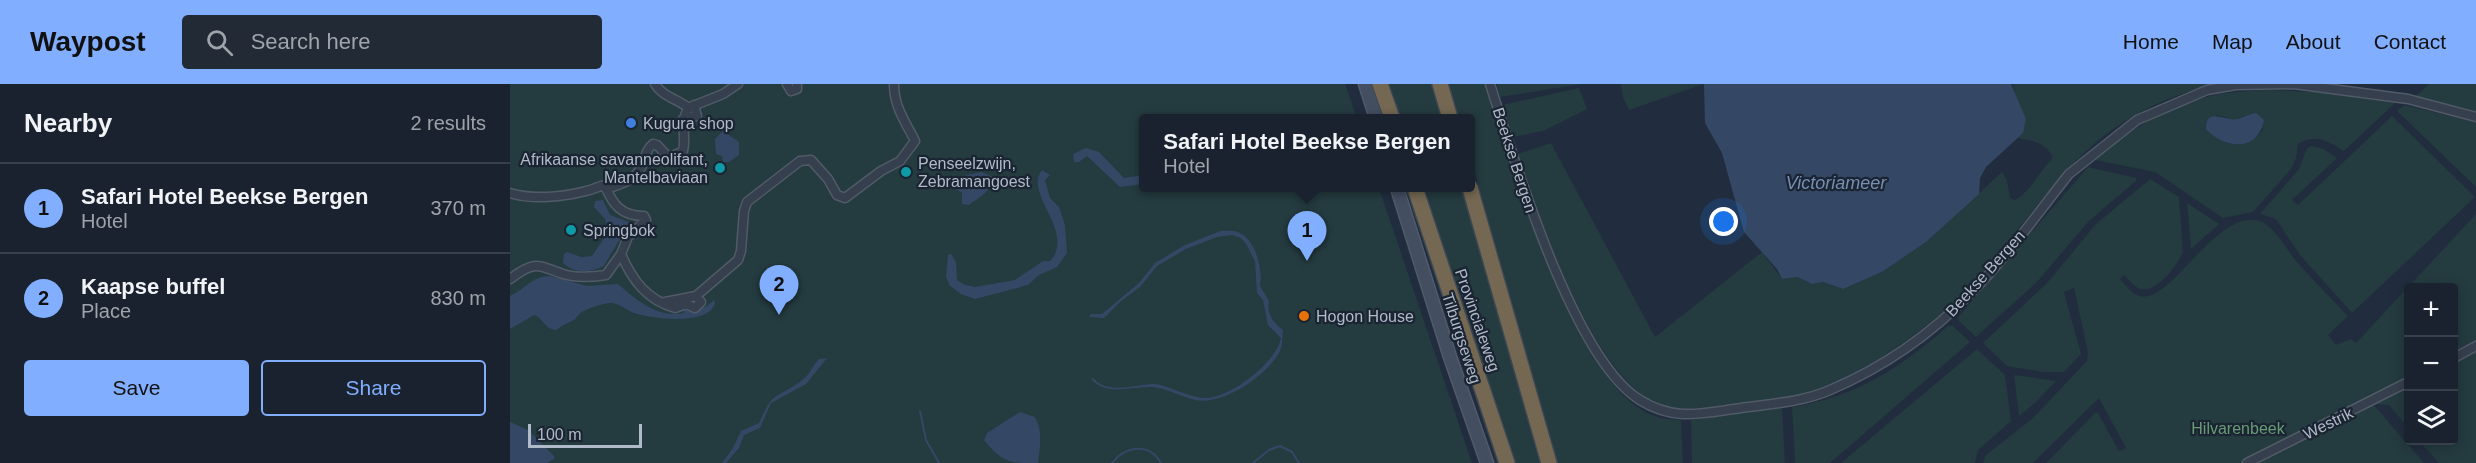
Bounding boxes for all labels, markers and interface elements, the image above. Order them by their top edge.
search box [182,15,602,69]
text: Waypost [30,26,146,57]
icon: search [203,26,236,59]
text: Search here [251,29,371,54]
text: Home [2123,30,2179,53]
text: Map [2212,30,2253,53]
text: About [2286,30,2341,53]
text: Contact [2374,30,2446,53]
street label: Beekse Bergen [1490,106,1540,215]
text: Nearby [24,108,112,138]
text: 2 results [410,112,486,134]
popup [1139,114,1475,192]
place label: Kugura shop [643,115,734,132]
marker: Kugura shop [624,116,638,130]
text: Safari Hotel Beekse Bergen [1163,129,1451,154]
place label: Afrikaanse savanneolifant, Mantelbaviaan [520,151,708,186]
place label: Penseelzwijn, Zebramangoest [918,155,1031,190]
text: Hotel [1163,155,1210,177]
marker: Afrikaanse savanneolifant, Mantelbaviaan [713,161,727,175]
marker: Penseelzwijn, Zebramangoest [899,165,913,179]
water label: Victoriameer [1786,173,1887,193]
text: Safari Hotel Beekse Bergen [81,184,368,209]
text: 1 [38,197,49,219]
text: 370 m [430,197,486,219]
your location [1709,207,1738,236]
text: Hotel [81,210,128,232]
pin: 1 [1288,212,1326,261]
place label: Springbok [583,222,656,239]
marker: Springbok [564,223,578,237]
street label: Beekse Bergen [1942,227,2028,320]
pin: 2 [760,266,798,315]
street label: Provincialeweg [1452,267,1503,374]
text: Kaapse buffel [81,274,225,299]
map controls [2404,283,2458,445]
button: + [2404,283,2458,337]
text: 2 [38,287,49,309]
text: 830 m [430,287,486,309]
street label: Tilburgseweg [1439,291,1484,386]
text: Place [81,300,131,322]
place label: Hogon House [1316,308,1414,325]
marker: Hogon House [1297,309,1311,323]
button: − [2404,337,2458,391]
button: Save [24,360,249,416]
button: Share [261,360,486,416]
button: layers [2404,391,2458,445]
street label: Westrik [2301,404,2357,443]
park label: Hilvarenbeek [2191,420,2286,437]
scale bar [528,421,642,448]
text: 100 m [537,426,581,443]

